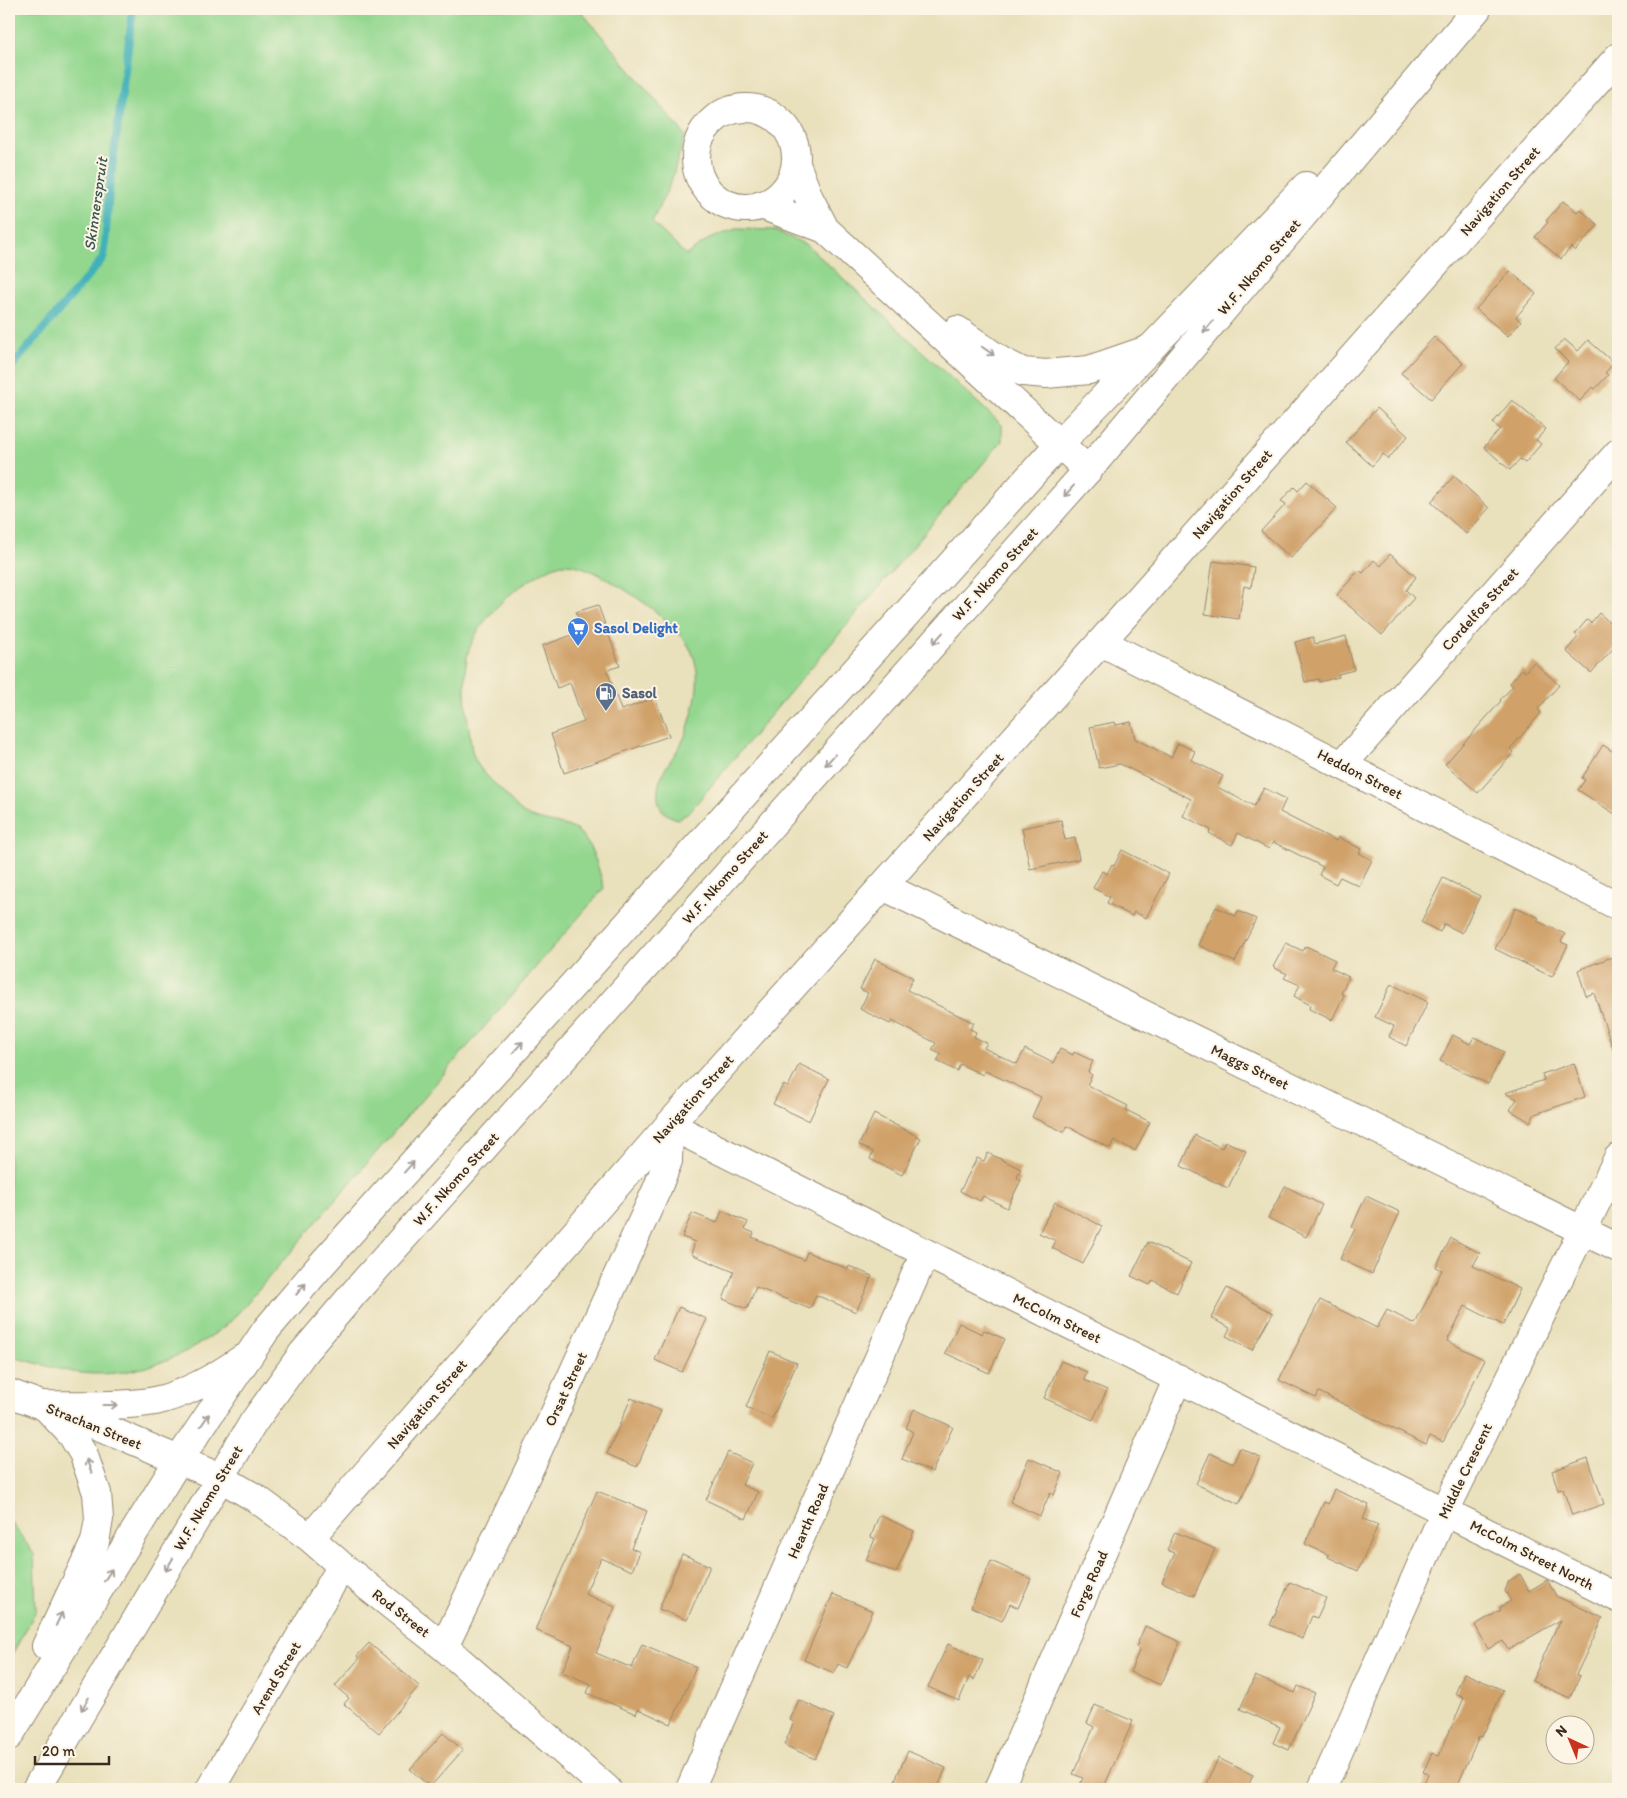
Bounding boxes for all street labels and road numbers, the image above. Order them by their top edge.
street label: Navigation Street [1456,142,1544,240]
street label: W.F. Nkomo Street [1214,215,1305,319]
street label: Navigation Street [1188,445,1276,543]
street label: W.F. Nkomo Street [948,523,1042,625]
street label: Cordelfos Street [1438,563,1522,654]
street label: Heddon Street [1314,745,1406,803]
street label: Navigation Street [918,749,1008,845]
street label: W.F. Nkomo Street [678,826,772,928]
street label: Maggs Street [1208,1040,1292,1094]
street label: Navigation Street [648,1051,738,1147]
street label: W.F. Nkomo Street [409,1128,503,1230]
street label: McColm Street [1010,1289,1104,1347]
street label: Orsat Street [541,1349,591,1429]
street label: Navigation Street [383,1355,471,1453]
street label: Strachan Street [44,1399,145,1453]
street label: Middle Crescent [1434,1420,1496,1522]
street label: W.F. Nkomo Street [169,1442,247,1554]
street label: Hearth Road [783,1480,833,1561]
street label: McColm Street North [1467,1516,1597,1594]
street label: Forge Road [1066,1548,1112,1620]
street label: Rod Street [369,1585,434,1641]
street label: Arend Street [247,1638,305,1718]

